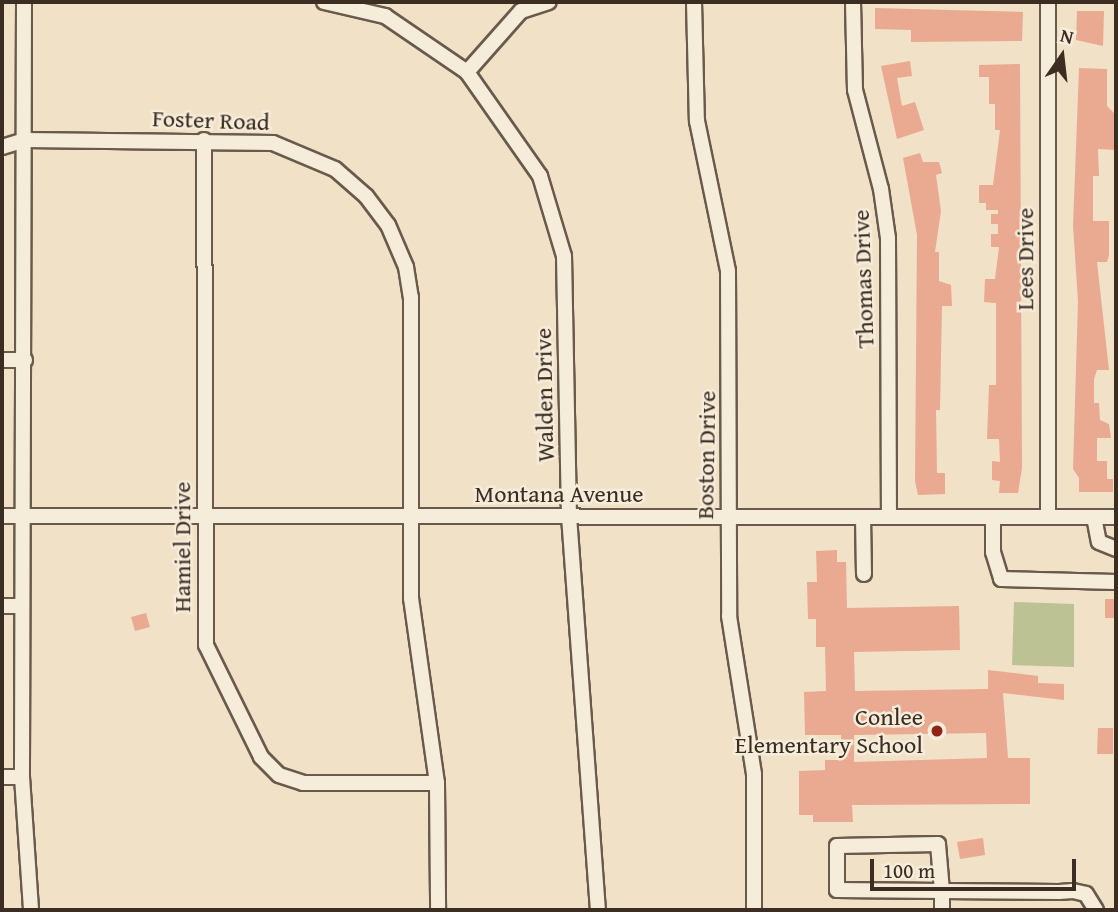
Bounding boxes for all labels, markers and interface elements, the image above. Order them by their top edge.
north arrow [1027,21,1097,91]
text: N [1058,21,1077,51]
street label: Foster Road [152,104,270,136]
street label: Lees Drive [1011,208,1039,310]
street label: Thomas Drive [846,209,880,349]
street label: Walden Drive [528,328,560,462]
street label: Boston Drive [690,390,722,520]
street label: Montana Avenue [474,480,644,508]
street label: Hamiel Drive [168,482,196,612]
place label: Conlee Elementary School [735,703,923,759]
marker: Conlee Elementary School [929,723,945,739]
scale bar [873,846,1080,890]
text: 100 m [883,855,935,886]

